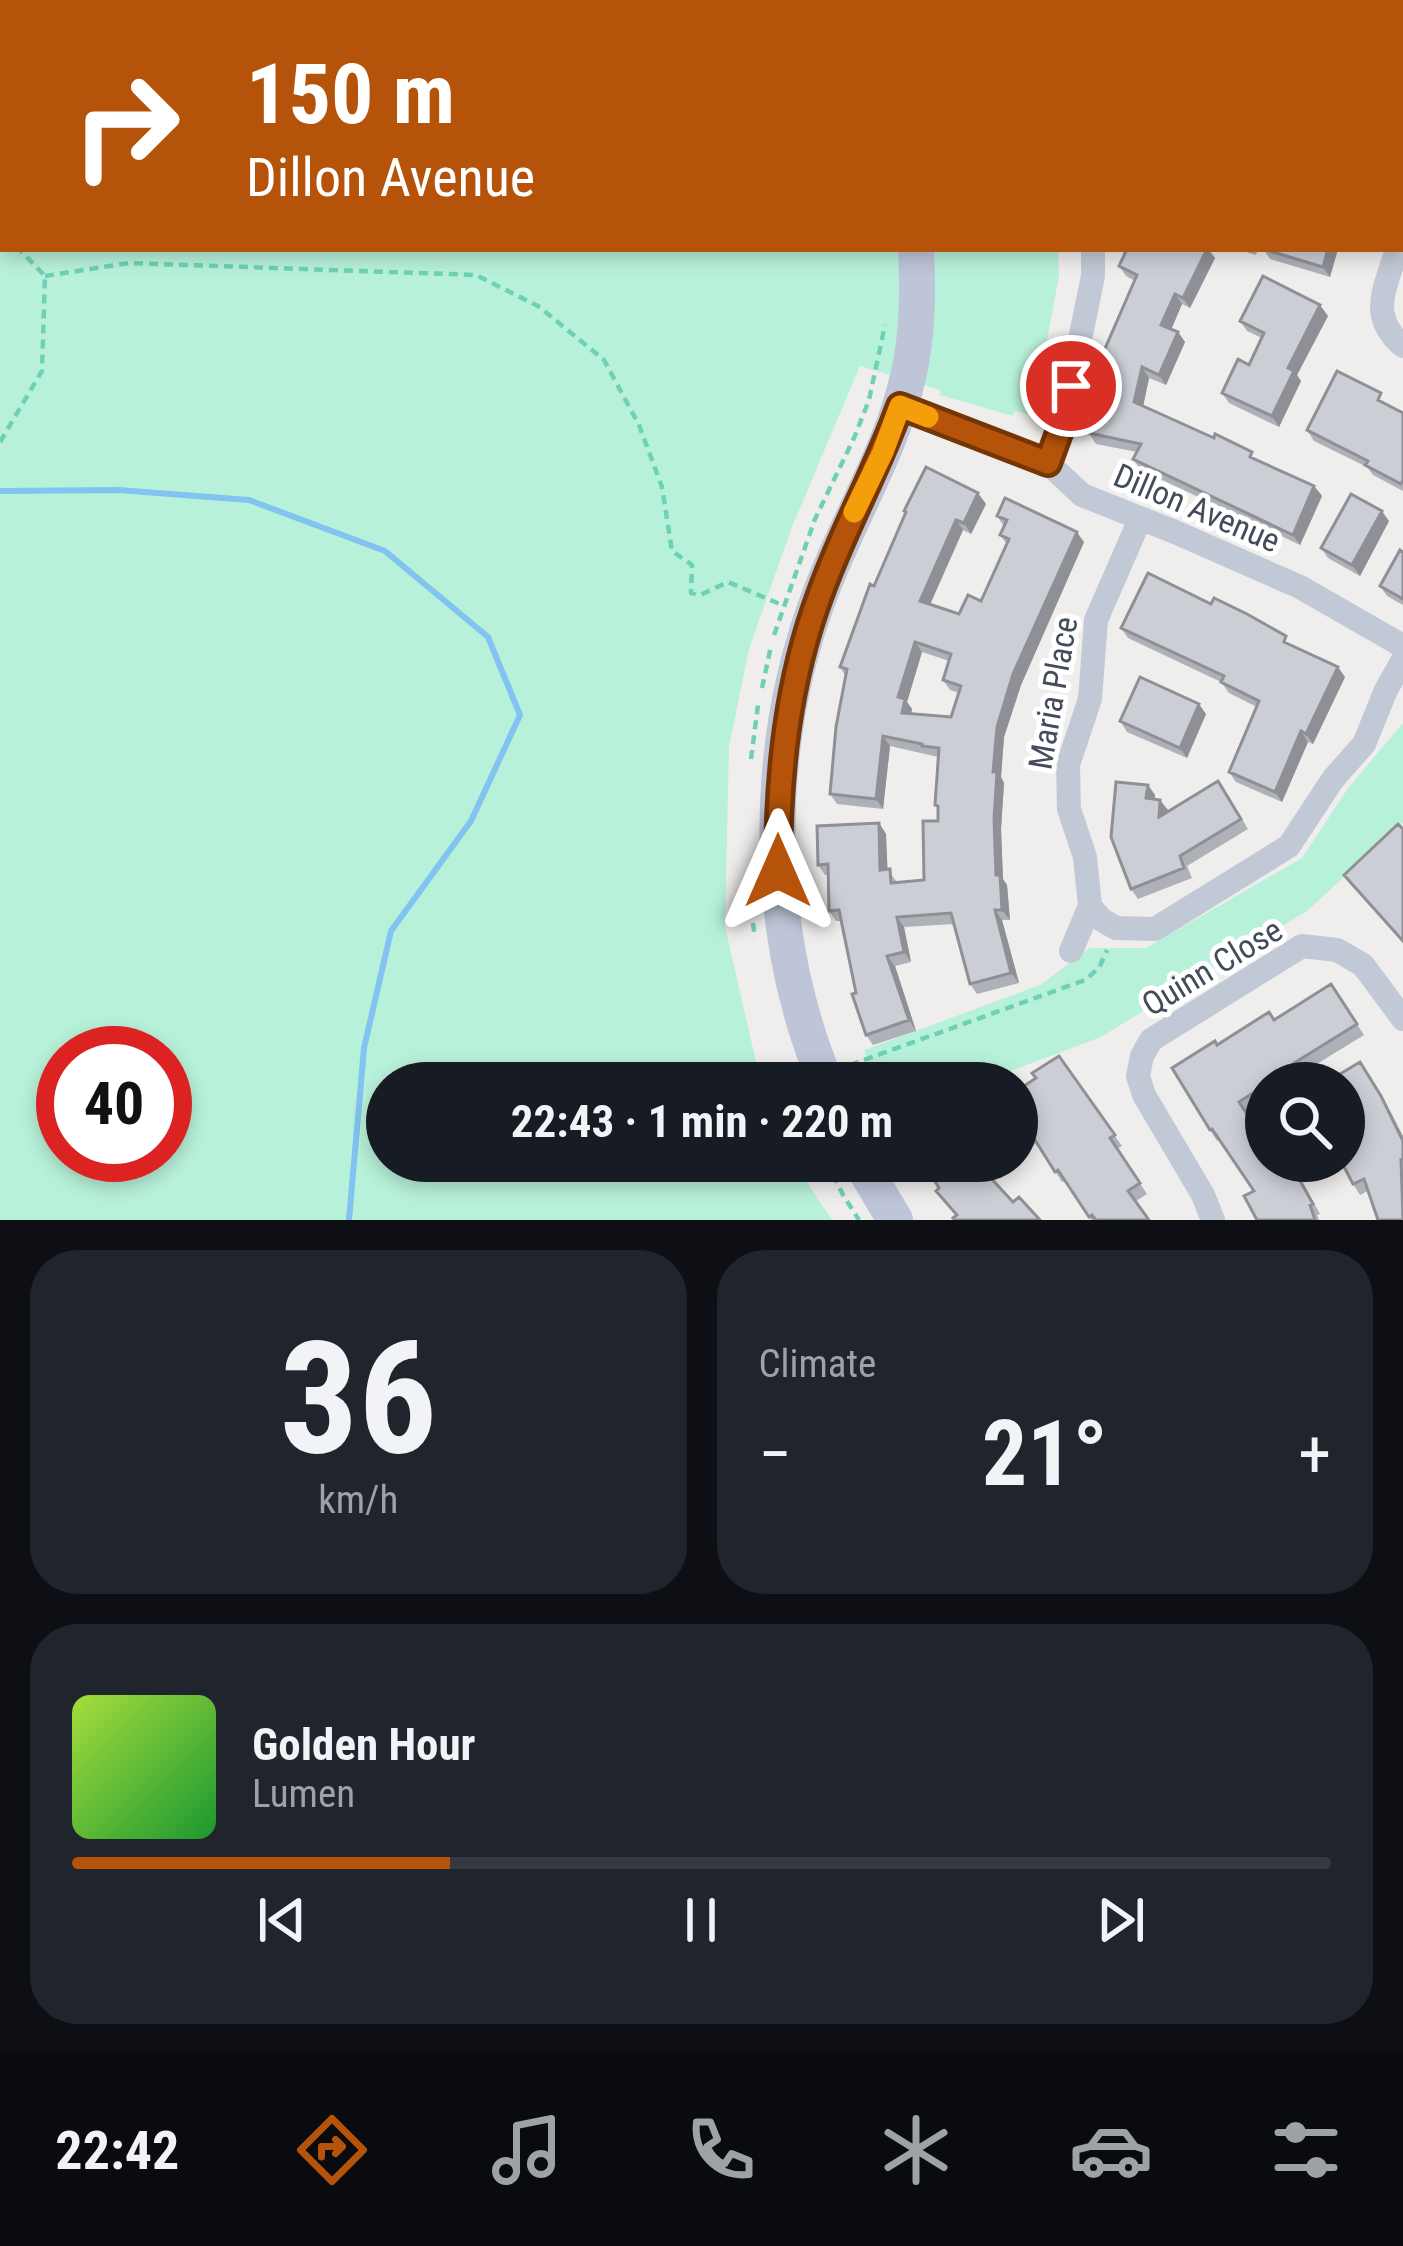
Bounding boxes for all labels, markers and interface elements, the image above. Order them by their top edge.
text: 150 m [246,45,455,144]
icon: right [48,48,204,204]
text: Dillon Avenue [246,146,535,209]
pin [1020,335,1122,437]
icon: arrive [1038,353,1104,419]
street label: Dillon Avenue [1108,456,1286,560]
street label: Maria Place [1020,614,1086,772]
position arrow [715,808,841,934]
street label: Quinn Close [1135,910,1289,1024]
speed limit sign: 40 [36,1026,192,1182]
map controls [1245,1062,1365,1182]
button: search [1245,1062,1365,1182]
text: 22:43 · 1 min · 220 m [511,1095,893,1148]
text: 36 [279,1307,437,1490]
text: Climate [759,1341,876,1387]
text: 21° [982,1402,1108,1507]
text: − [759,1416,792,1493]
text: + [1298,1416,1331,1493]
text: km/h [318,1477,398,1523]
text: Golden Hour [252,1718,475,1771]
text: Lumen [252,1771,355,1817]
icon: previous [249,1887,315,1953]
icon: pause [668,1887,734,1953]
icon: next [1088,1887,1154,1953]
icon: directions [290,2108,374,2192]
icon: music [485,2108,569,2192]
icon: phone [679,2108,763,2192]
icon: climate [874,2108,958,2192]
icon: car [1069,2108,1153,2192]
icon: filters [1264,2108,1348,2192]
text: 22:42 [55,2119,179,2182]

